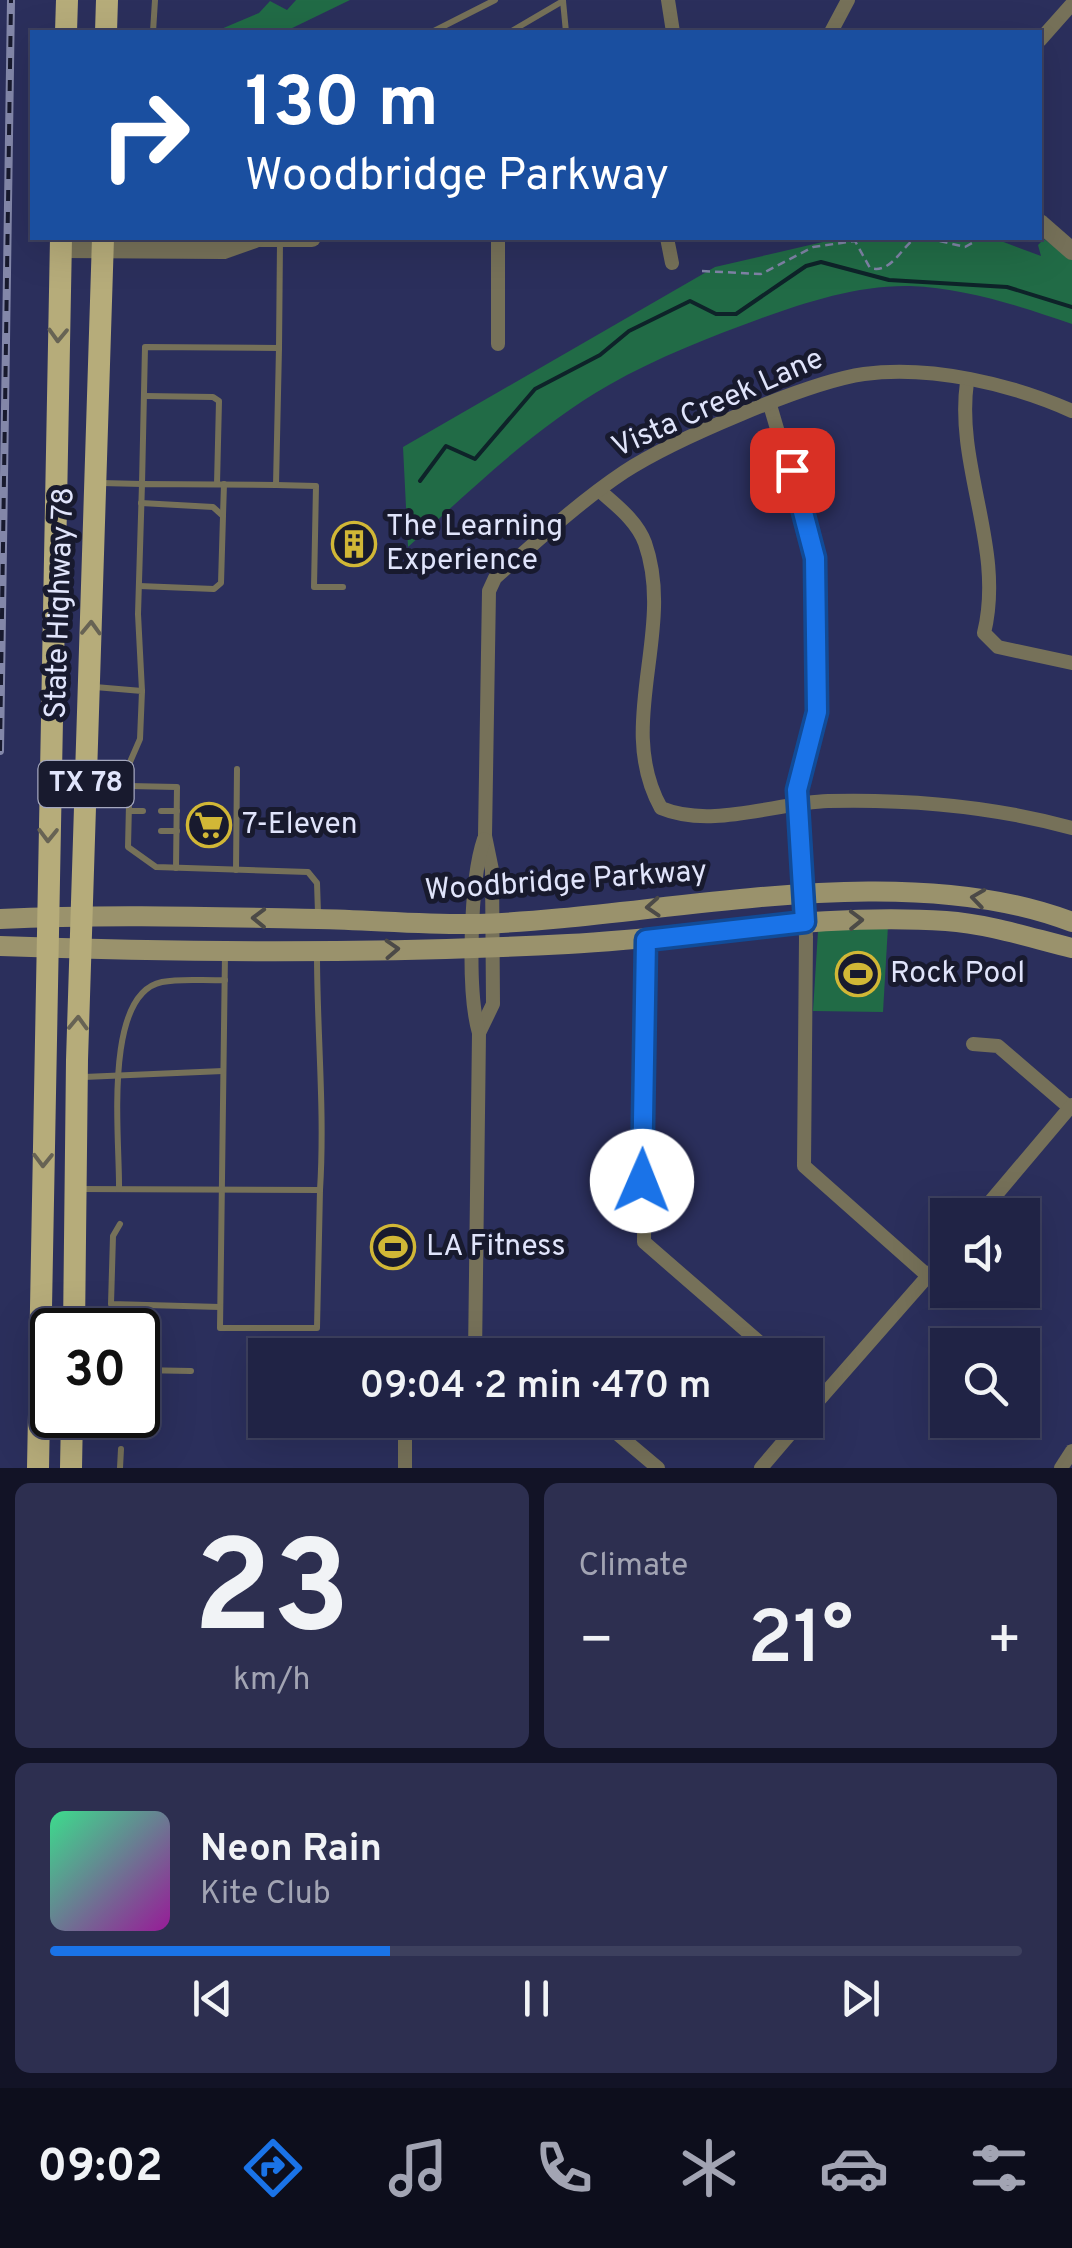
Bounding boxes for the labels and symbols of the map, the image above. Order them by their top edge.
one-way arrow [48,327,69,343]
street label: Vista Creek Lane [607,341,829,467]
pin [750,428,835,513]
street label: State Highway 78 [38,486,84,720]
place label: The Learning Experience [386,509,563,580]
building icon: The Learning Experience [331,521,377,567]
one-way arrow [80,619,101,635]
road number: TX 78 [38,761,134,807]
supermarket icon: 7-Eleven [186,802,232,848]
place label: 7-Eleven [242,807,358,844]
one-way arrow [37,827,58,843]
street label: Woodbridge Parkway [424,854,708,910]
one-way arrow [969,889,986,910]
one-way arrow [645,895,661,917]
one-way arrow [251,908,267,929]
one-way arrow [848,909,864,931]
one-way arrow [385,939,401,960]
sports icon: Rock Pool [835,951,881,997]
place label: Rock Pool [890,956,1025,993]
one-way arrow [68,1014,89,1030]
position arrow [590,1129,694,1233]
one-way arrow [33,1152,54,1168]
sports icon: LA Fitness [370,1224,416,1270]
place label: LA Fitness [426,1229,565,1266]
speed limit sign: 30 [30,1308,160,1438]

